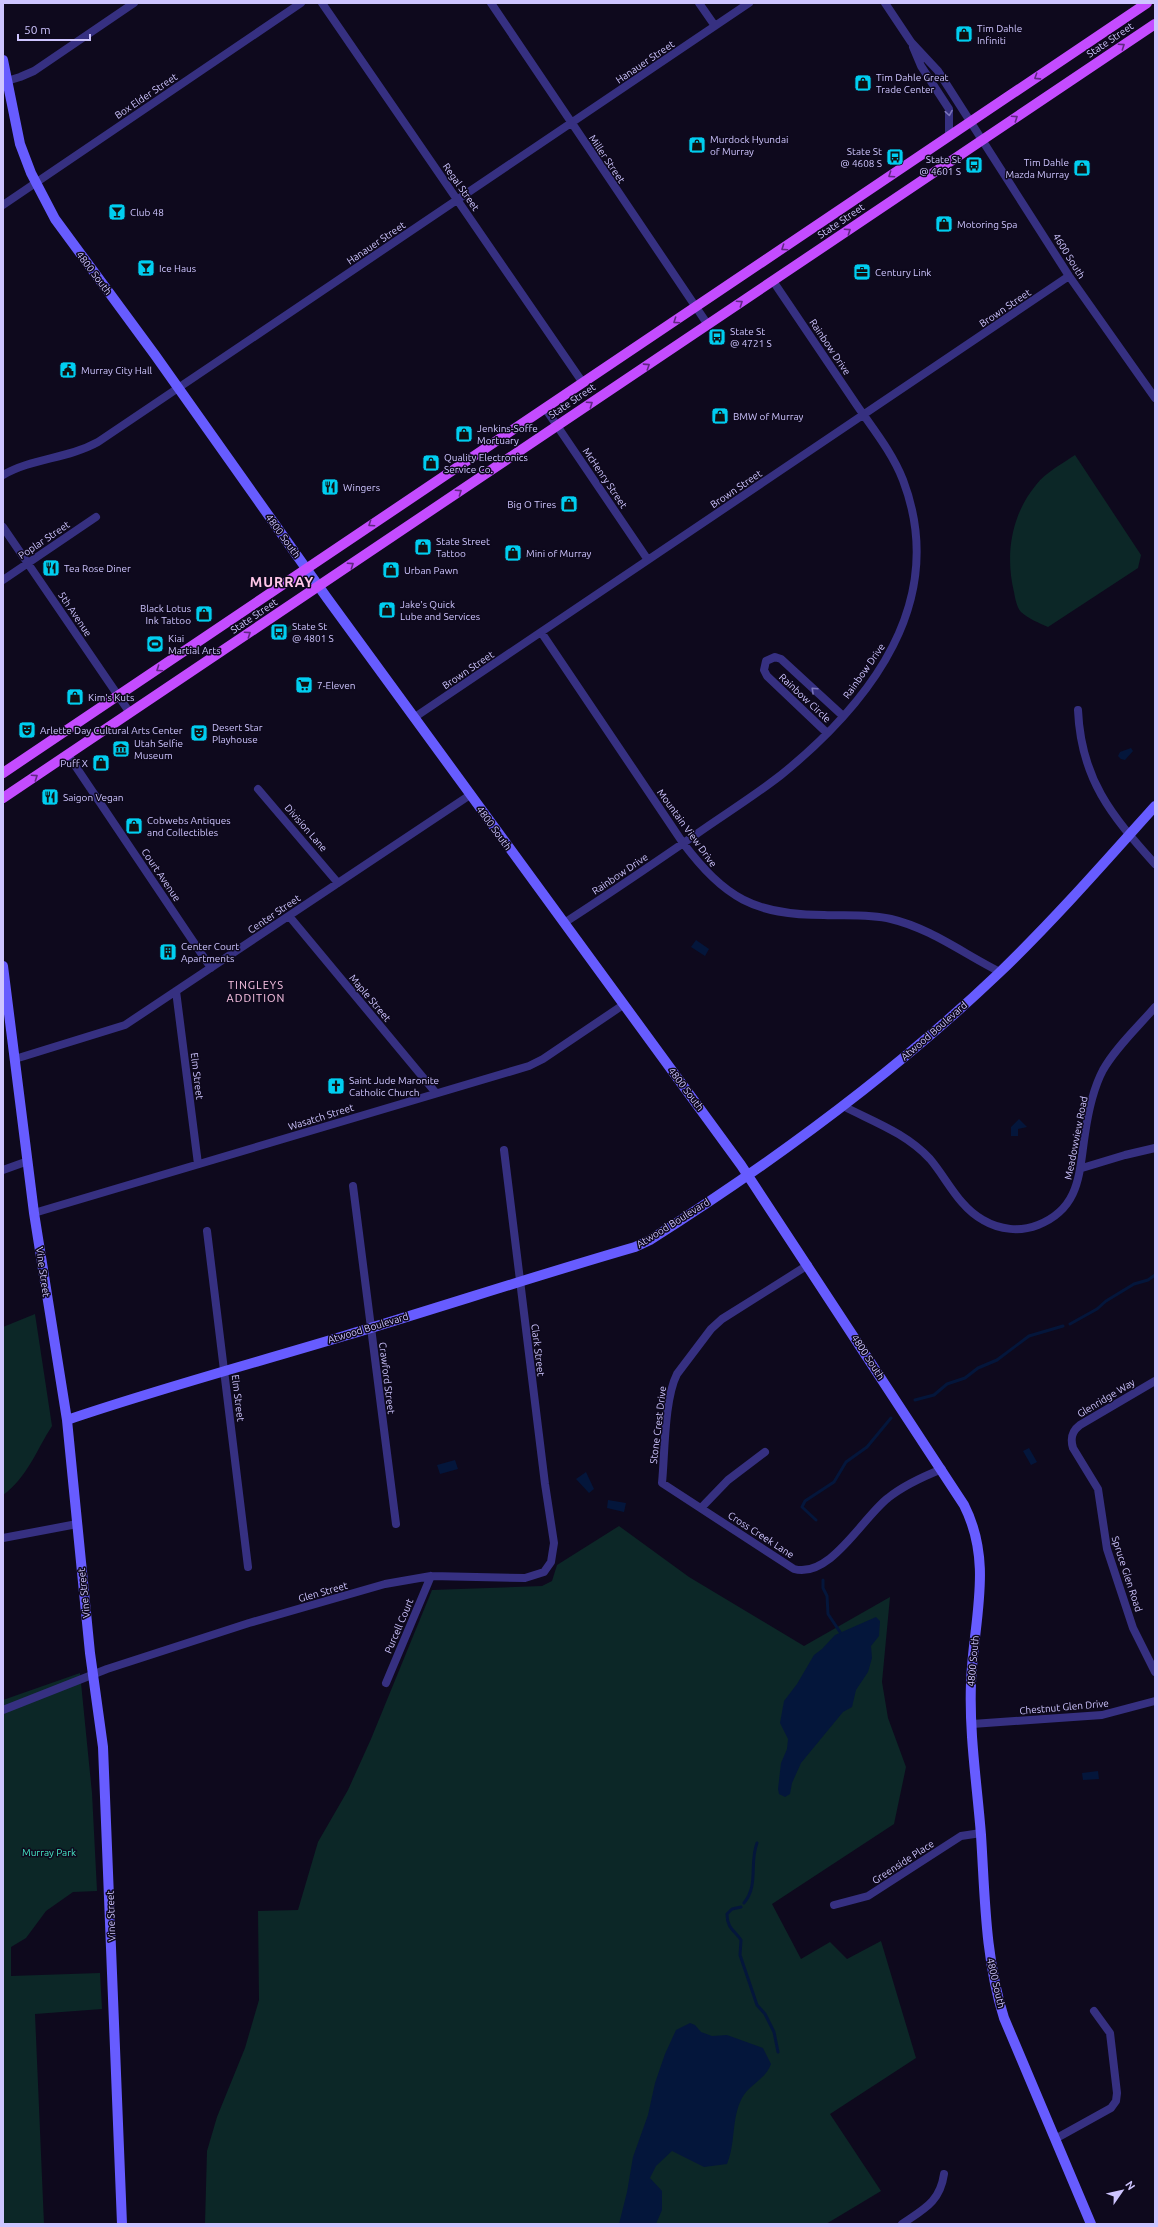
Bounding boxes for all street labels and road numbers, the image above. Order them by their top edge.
street label: State Street [1085,20,1135,60]
street label: Hanauer Street [614,38,676,86]
street label: Box Elder Street [113,71,179,121]
street label: Miller Street [587,133,627,185]
street label: Regal Street [441,161,481,213]
street label: State Street [816,201,866,241]
street label: Hanauer Street [345,219,407,267]
street label: 4600 South [1051,231,1087,281]
street label: 4800 South [74,249,114,297]
street label: Brown Street [977,287,1033,329]
street label: Rainbow Drive [807,317,853,377]
street label: State Street [547,381,597,421]
street label: McHenry Street [581,446,629,510]
street label: Brown Street [708,468,764,510]
street label: 4800 South [263,512,303,560]
street label: Poplar Street [16,519,72,561]
street label: 5th Avenue [56,590,94,638]
street label: State Street [229,596,279,636]
street label: Rainbow Drive [841,641,887,701]
street label: Brown Street [440,649,496,691]
street label: Rainbow Circle [777,671,833,725]
street label: Mountain View Drive [655,787,719,869]
street label: Division Lane [283,802,329,854]
street label: 4800 South [474,804,514,852]
street label: Court Avenue [139,846,183,904]
street label: Rainbow Drive [590,851,650,897]
street label: Center Street [246,892,302,936]
street label: Maple Street [347,972,393,1024]
street label: Atwood Boulevard [899,999,969,1063]
street label: Elm Street [189,1052,205,1100]
street label: 4800 South [666,1065,706,1113]
street label: Meadowview Road [1062,1095,1090,1181]
street label: Wasatch Street [287,1102,355,1132]
street label: Atwood Boulevard [635,1196,712,1250]
street label: Vine Street [34,1246,52,1298]
street label: Atwood Boulevard [326,1310,410,1346]
street label: Clark Street [529,1323,547,1377]
street label: 4800 South [849,1332,887,1382]
street label: Crawford Street [377,1341,397,1415]
street label: Elm Street [230,1374,246,1422]
street label: Glenridge Way [1075,1376,1137,1419]
street label: Stone Crest Drive [648,1386,668,1464]
street label: Cross Creek Lane [726,1510,796,1560]
street label: Spruce Glen Road [1110,1535,1144,1613]
street label: Vine Street [76,1567,92,1619]
street label: Glen Street [297,1580,349,1604]
street label: Purcell Court [382,1597,416,1655]
street label: 4800 South [965,1635,981,1687]
street label: Chestnut Glen Drive [1019,1698,1109,1716]
street label: Greenside Place [870,1838,936,1886]
street label: Vine Street [105,1890,117,1941]
street label: 4800 South [985,1957,1007,2009]

